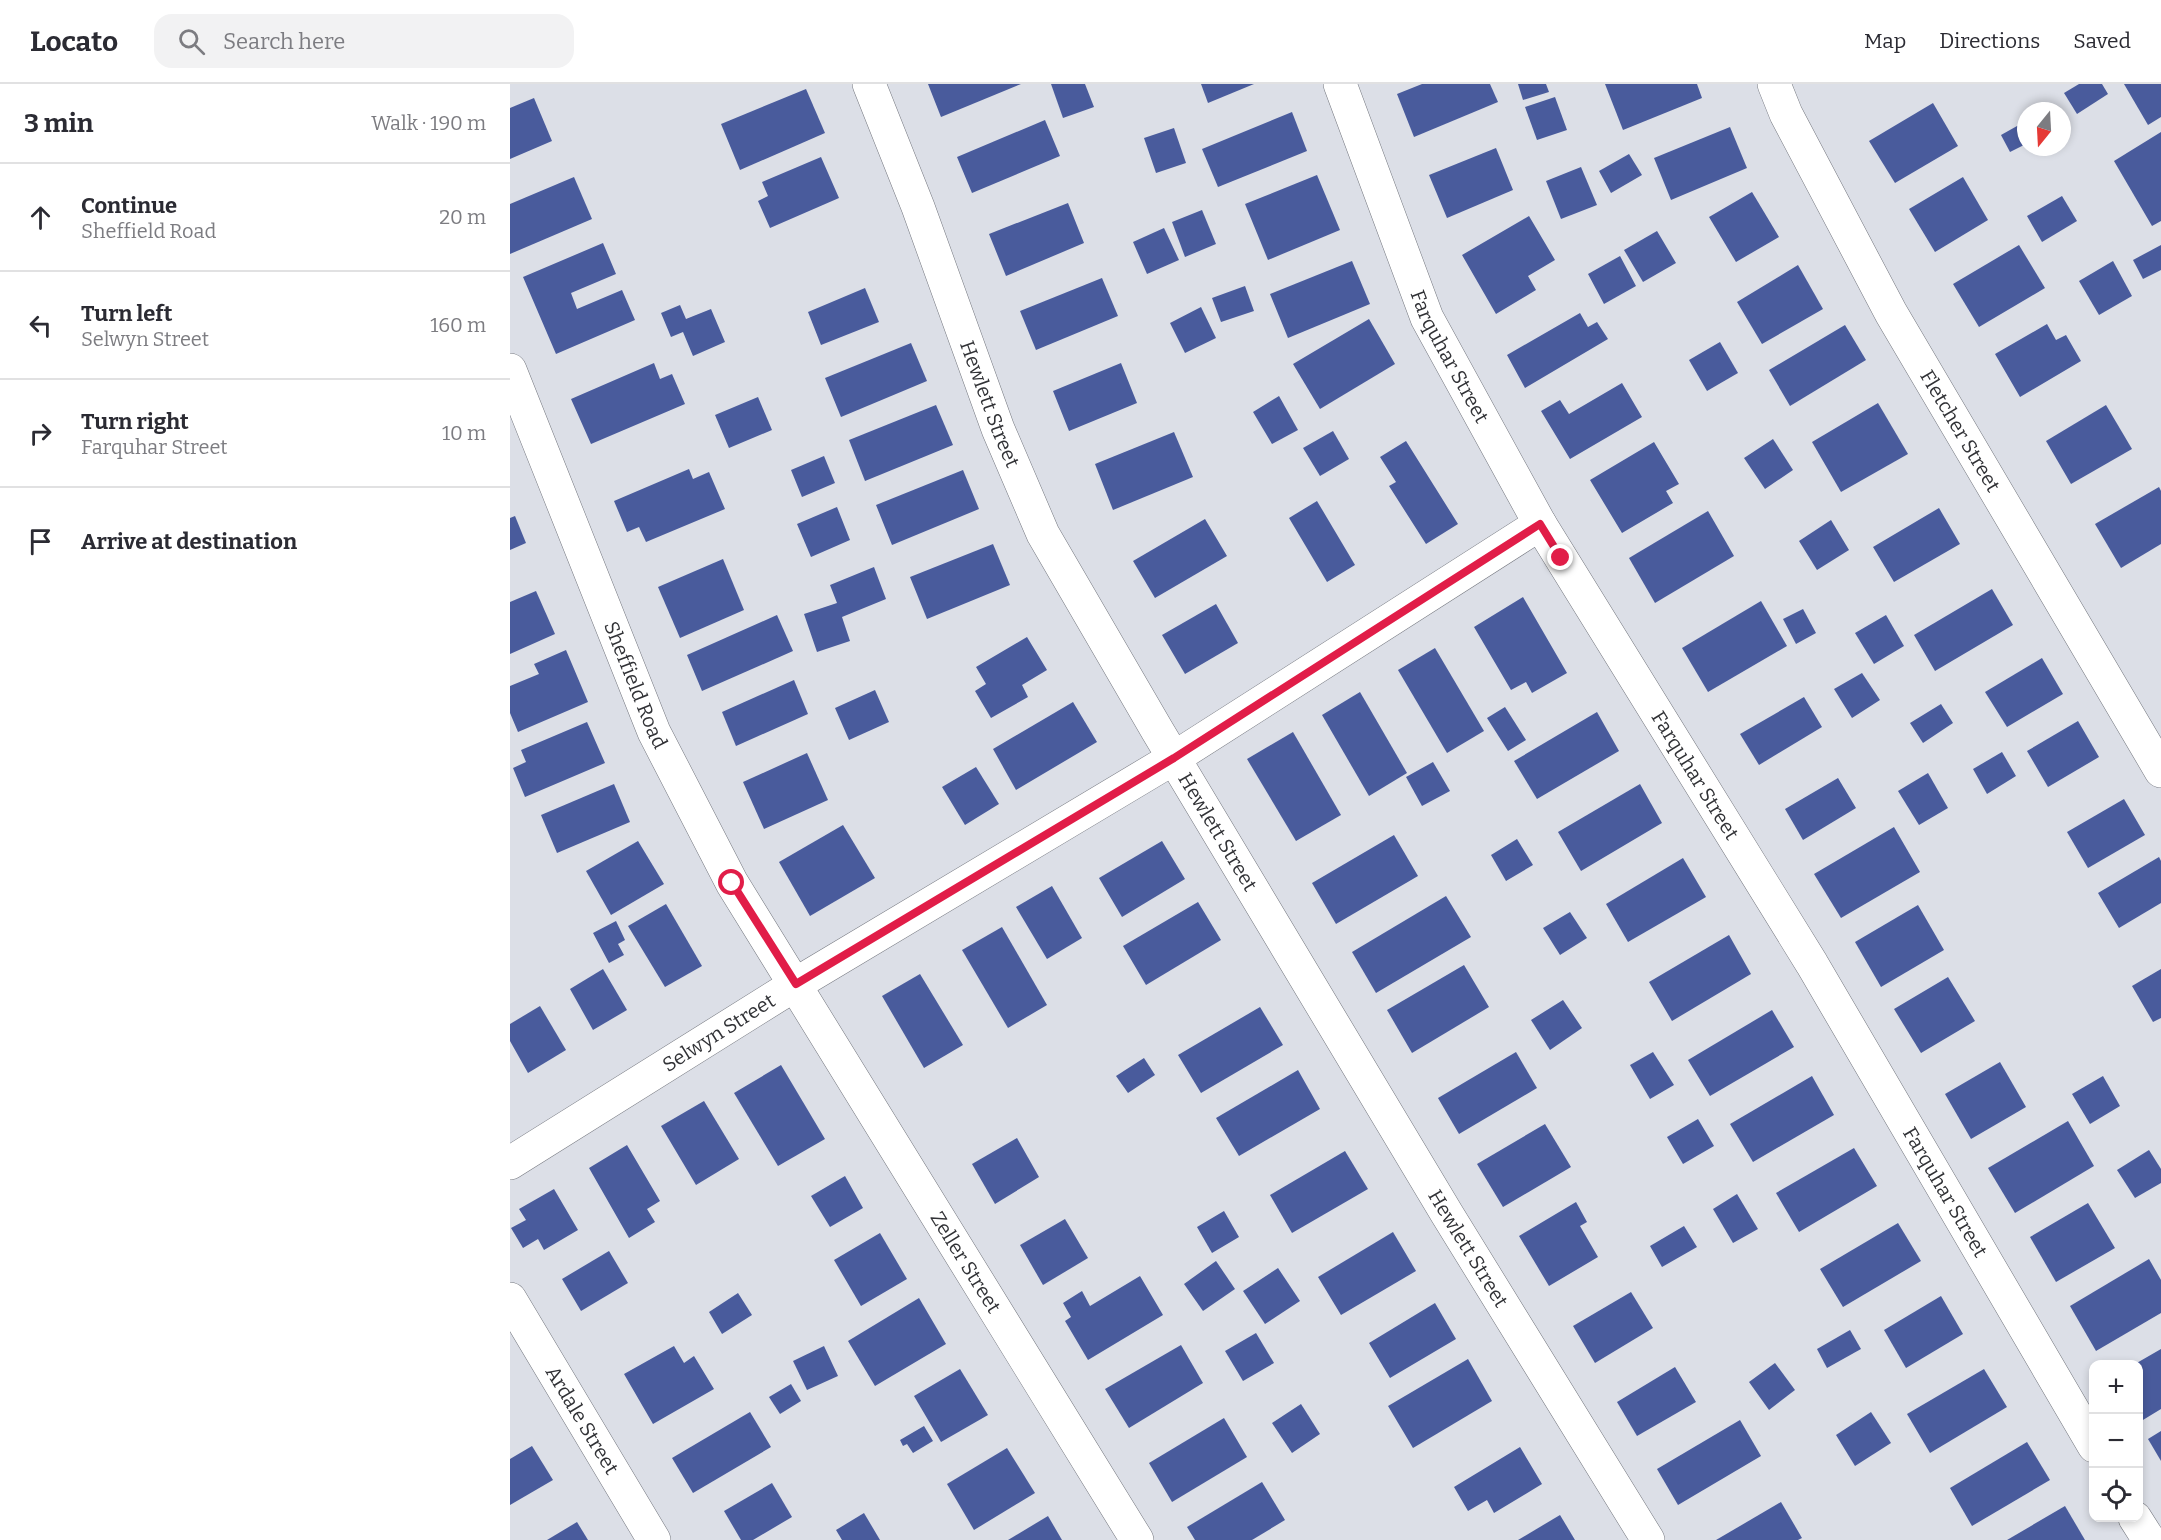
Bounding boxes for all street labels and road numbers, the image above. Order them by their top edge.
street label: Farquhar Street [1406,287,1494,427]
street label: Hewlett Street [955,337,1025,471]
street label: Fletcher Street [1915,365,2006,496]
street label: Sheffield Road [599,618,673,753]
street label: Farquhar Street [1647,707,1744,844]
street label: Hewlett Street [1173,768,1263,895]
street label: Selwyn Street [658,988,779,1077]
street label: Farquhar Street [1898,1123,1993,1261]
street label: Hewlett Street [1423,1185,1514,1312]
street label: Zeller Street [925,1207,1006,1317]
street label: Ardale Street [541,1362,624,1479]

